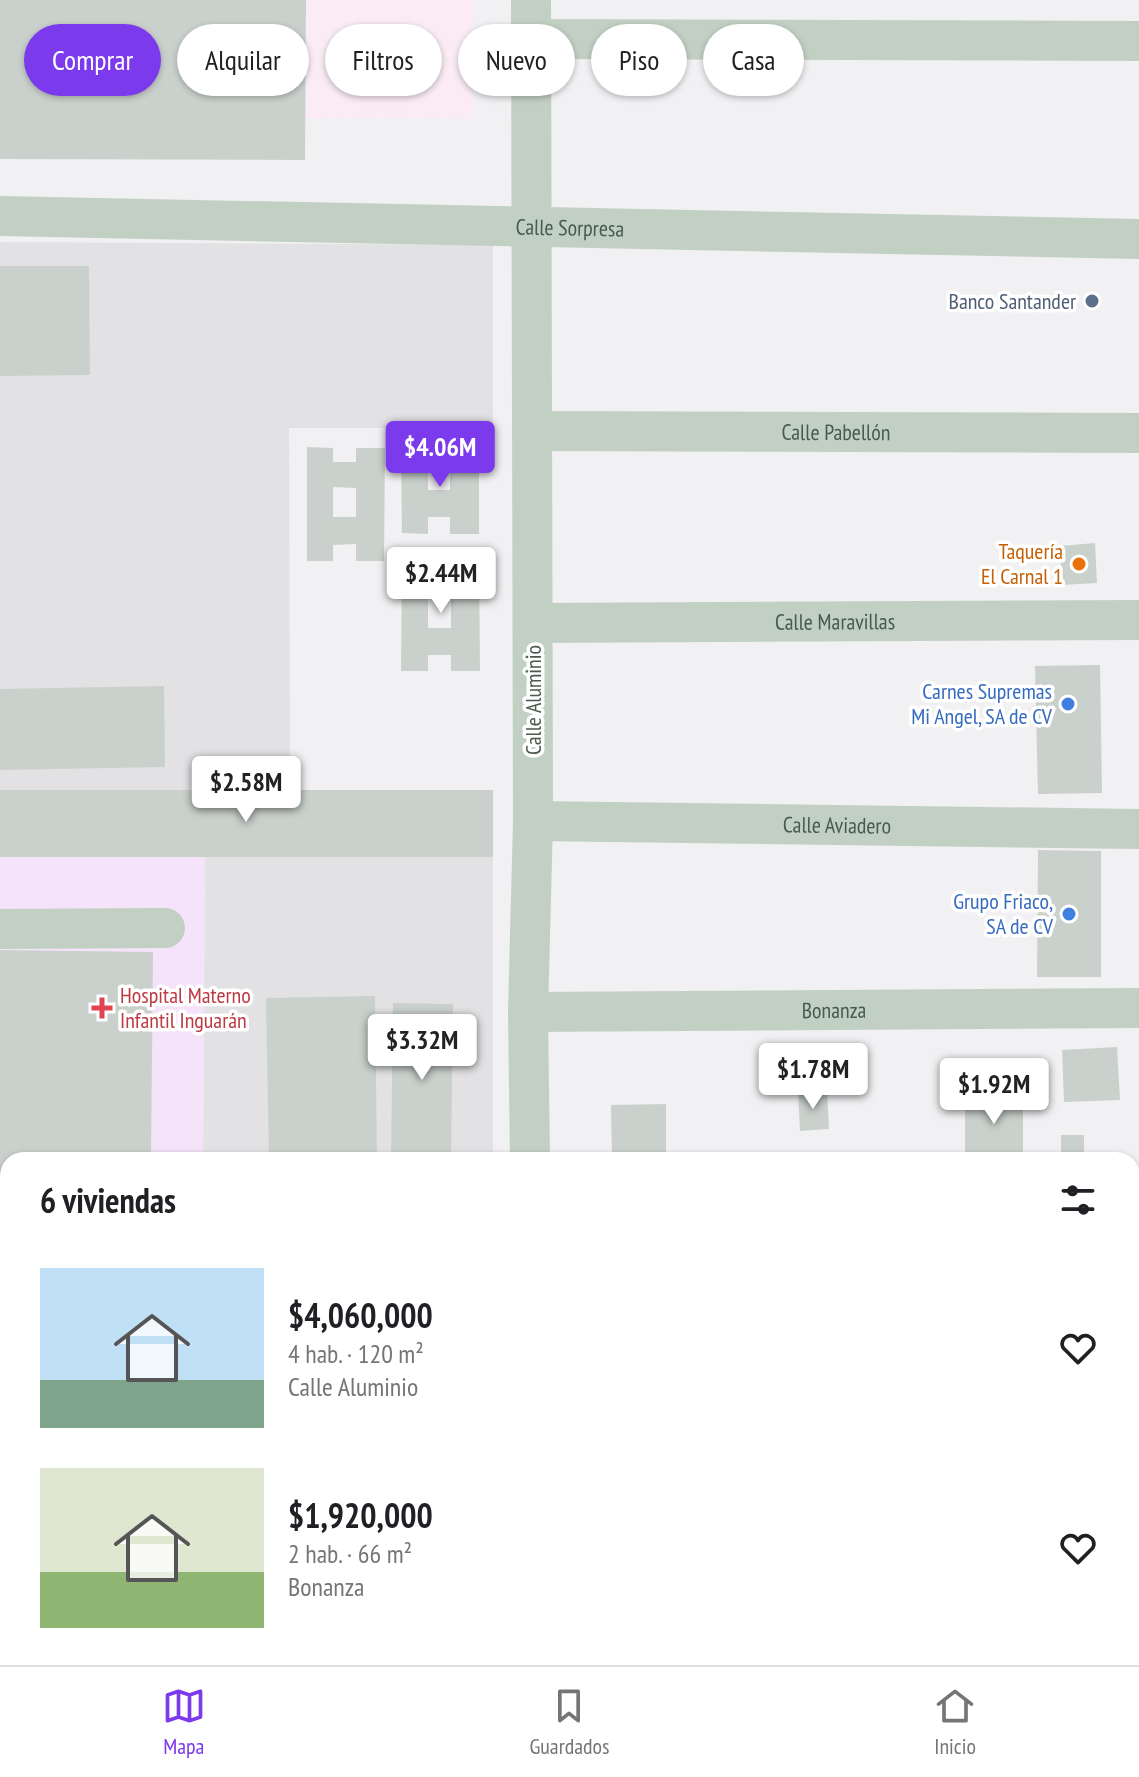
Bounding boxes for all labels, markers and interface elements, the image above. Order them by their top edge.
chip: Comprar [24,24,161,96]
chip: Alquilar [177,24,309,96]
chip: Filtros [325,24,442,96]
chip: Nuevo [458,24,575,96]
chip: Piso [591,24,687,96]
chip: Casa [703,24,804,96]
street label: Calle Sorpresa [515,212,624,243]
place label: Banco Santander [949,287,1076,315]
marker: Banco Santander [1083,292,1101,310]
street label: Calle Pabellón [781,418,891,446]
pin: $4.06M [375,421,505,489]
text: $4.06M [404,430,476,463]
place label: Taquería El Carnal 1 [981,537,1063,590]
pin: $2.44M [376,547,506,615]
marker: Taquería El Carnal 1 [1070,555,1088,573]
text: $2.44M [405,556,477,589]
street label: Calle Maravillas [775,607,895,636]
street label: Calle Aluminio [519,645,547,755]
place label: Carnes Supremas Mi Angel, SA de CV [911,677,1053,730]
marker: Carnes Supremas Mi Angel, SA de CV [1059,695,1077,713]
pin: $2.58M [181,756,311,824]
text: $2.58M [210,765,282,798]
street label: Calle Aviadero [783,810,891,840]
place label: Grupo Friaco, SA de CV [953,887,1054,940]
marker: Grupo Friaco, SA de CV [1060,905,1078,923]
place label: Hospital Materno Infantil Inguarán [120,981,251,1034]
street label: Bonanza [802,996,866,1024]
marker: Hospital Materno Infantil Inguarán [91,997,113,1019]
pin: $3.32M [357,1014,487,1082]
text: $3.32M [386,1023,458,1056]
pin: $1.78M [748,1043,878,1111]
text: $1.78M [777,1052,849,1085]
pin: $1.92M [929,1058,1059,1126]
text: $1.92M [958,1067,1030,1100]
text: 6 viviendas [40,1178,176,1222]
icon: filters [1056,1178,1100,1222]
text: $4,060,000 [288,1293,433,1337]
icon: home [104,1300,200,1396]
icon: heart [1056,1326,1100,1370]
text: 4 hab. · 120 m² [288,1337,424,1370]
text: Calle Aluminio [288,1370,418,1403]
text: $1,920,000 [288,1493,433,1537]
icon: home [104,1500,200,1596]
icon: heart [1056,1526,1100,1570]
text: 2 hab. · 66 m² [288,1537,412,1570]
text: Bonanza [288,1570,364,1603]
tab: Mapa [162,1684,206,1760]
tab: Guardados [529,1684,609,1760]
tab: Inicio [933,1684,977,1760]

